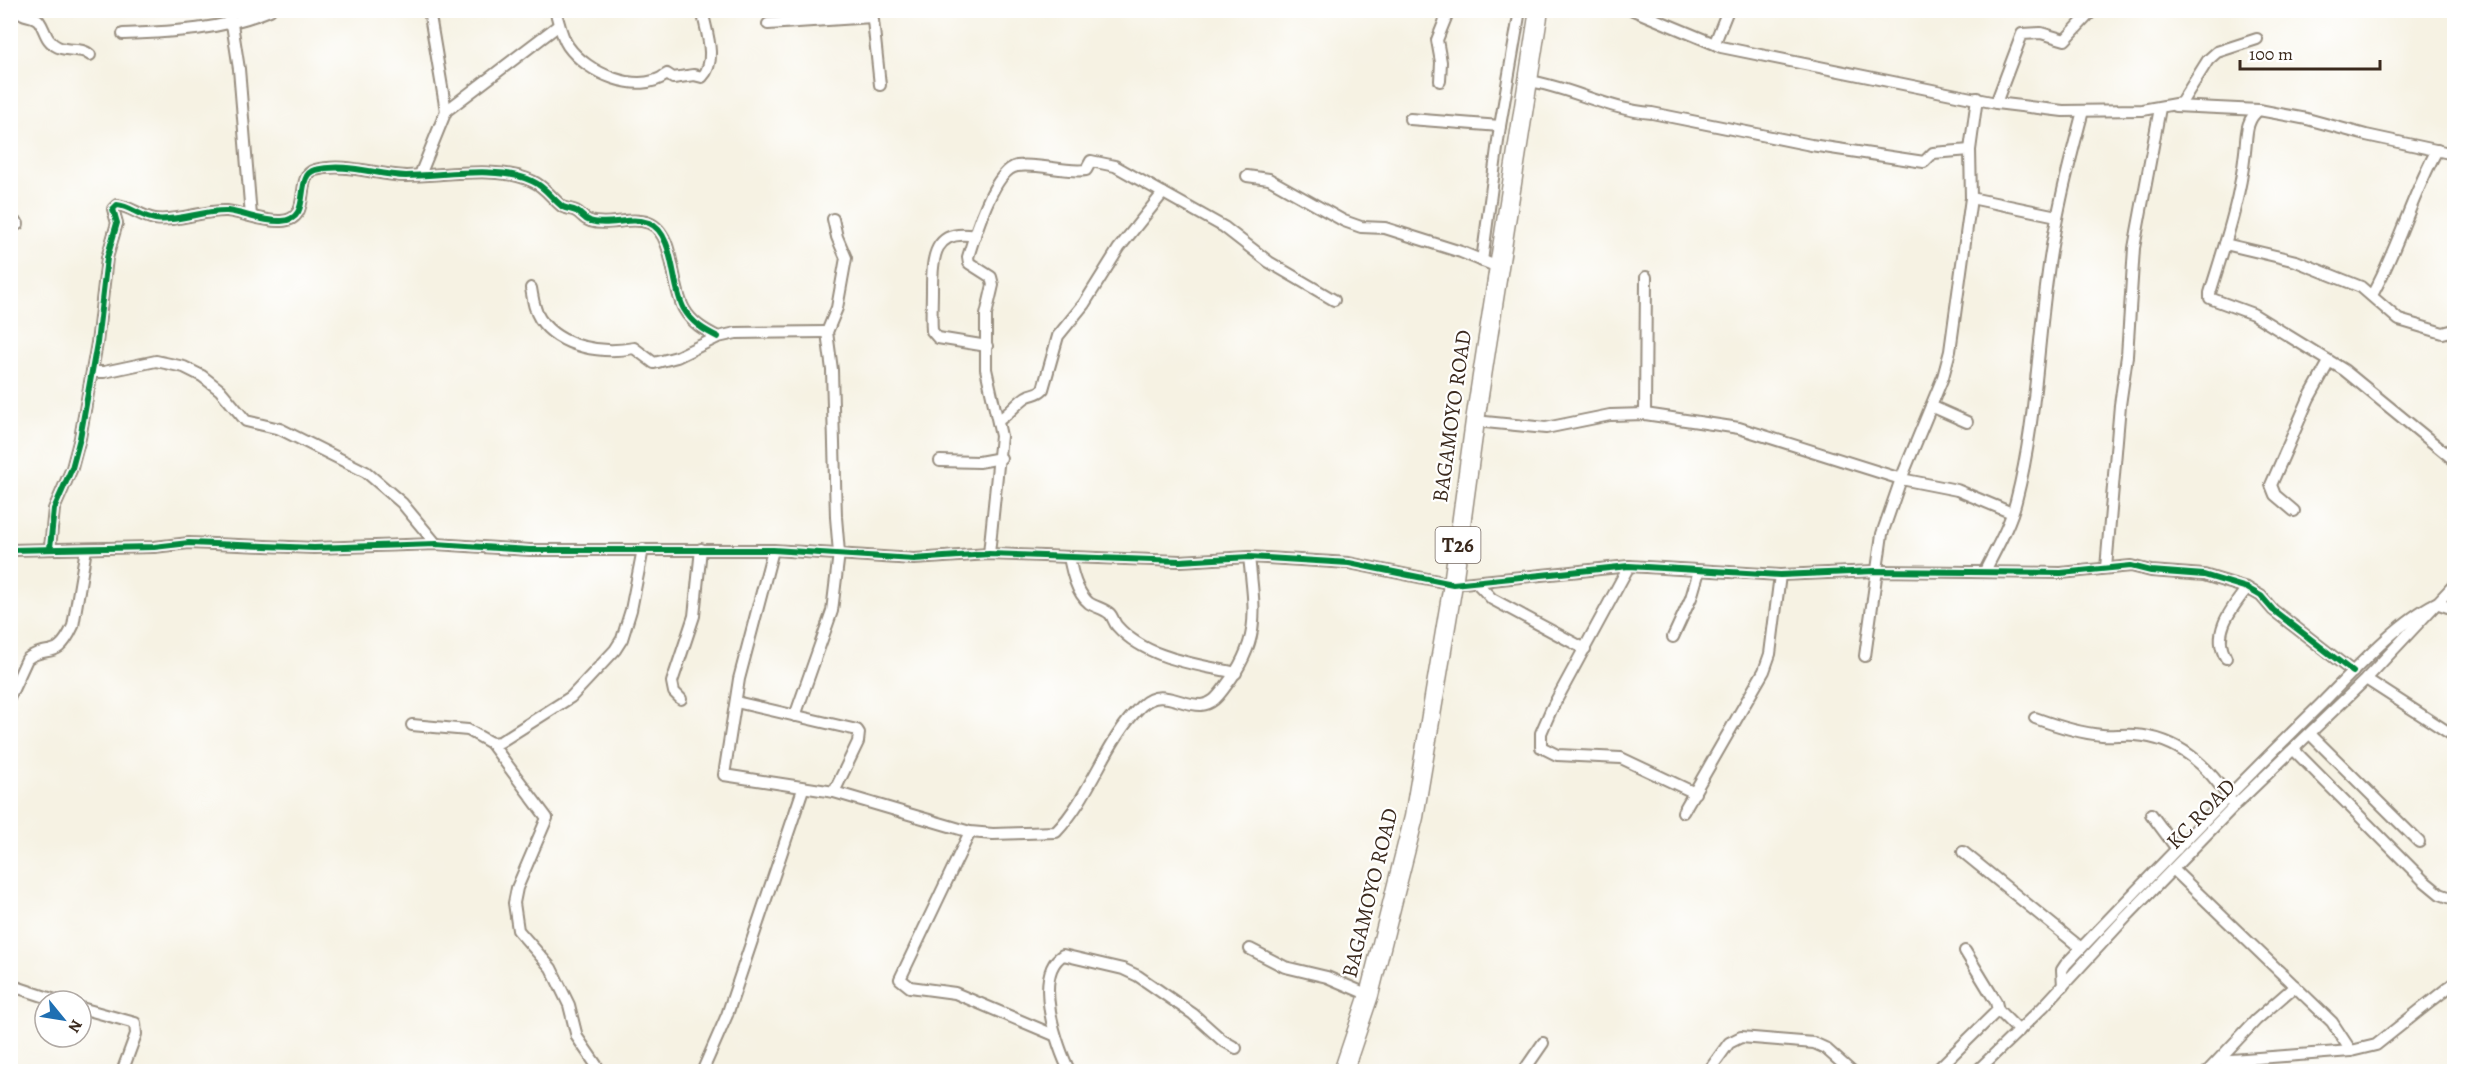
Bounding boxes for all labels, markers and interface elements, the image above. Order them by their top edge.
scale bar [2240,33,2380,71]
text: 100 m [2249,42,2293,66]
street label: BAGAMOYO ROAD [1425,328,1479,504]
road number: T26 [1436,527,1480,563]
street label: KC ROAD [2160,772,2242,856]
street label: BAGAMOYO ROAD [1334,805,1406,981]
north arrow [33,989,93,1049]
text: N [63,1015,88,1037]

